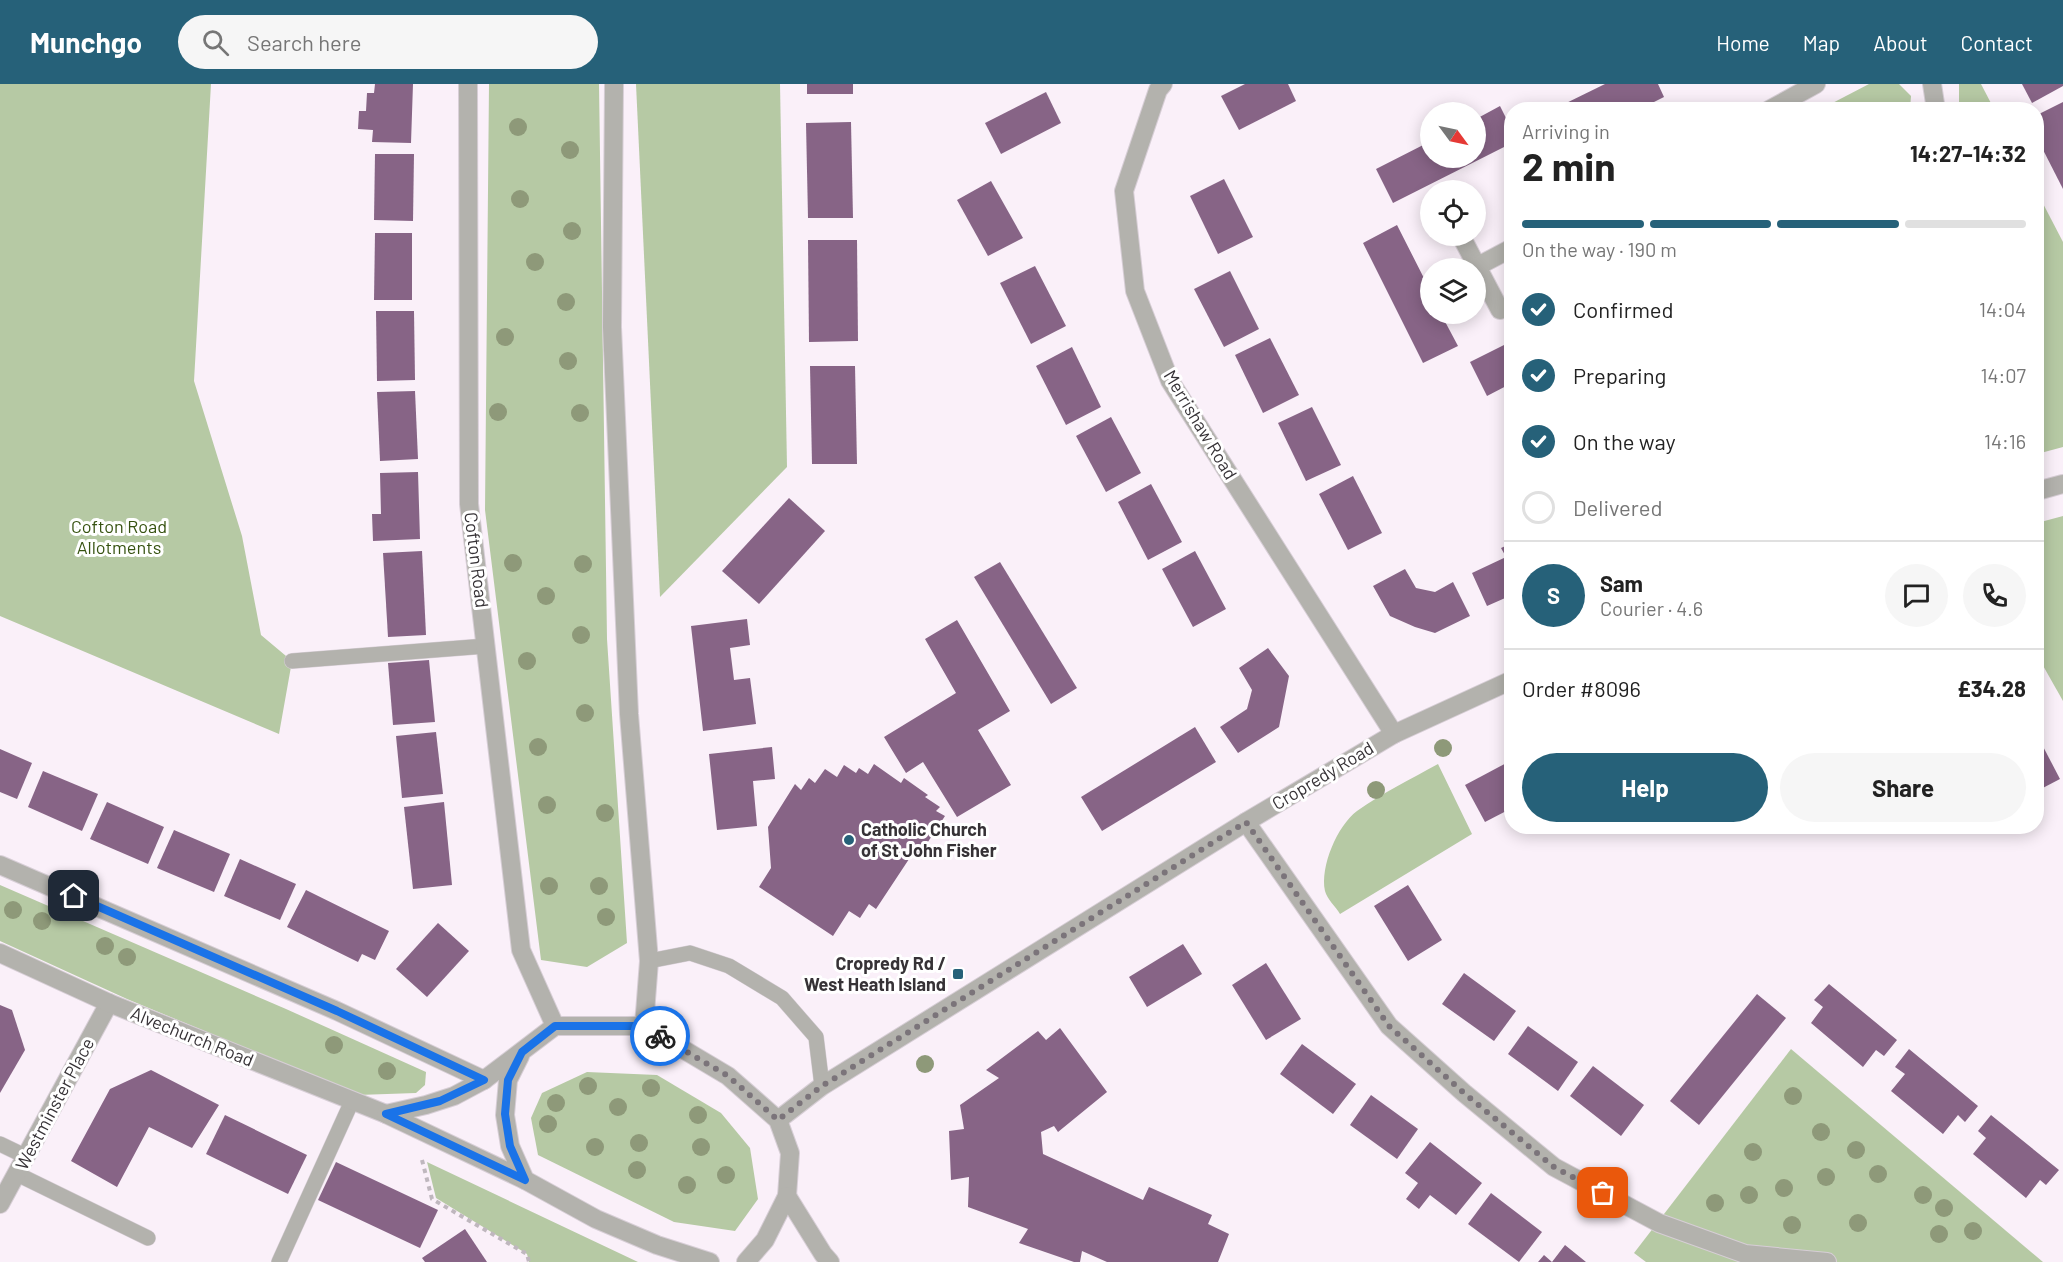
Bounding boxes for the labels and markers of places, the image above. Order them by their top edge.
place label: Catholic Church of St John Fisher [861,818,997,861]
marker: Catholic Church of St John Fisher [842,833,856,847]
pin [48,870,99,921]
place label: Cropredy Rd / West Heath Island [804,952,946,995]
marker: Cropredy Rd / West Heath Island [951,967,965,981]
pin [1577,1167,1628,1218]

